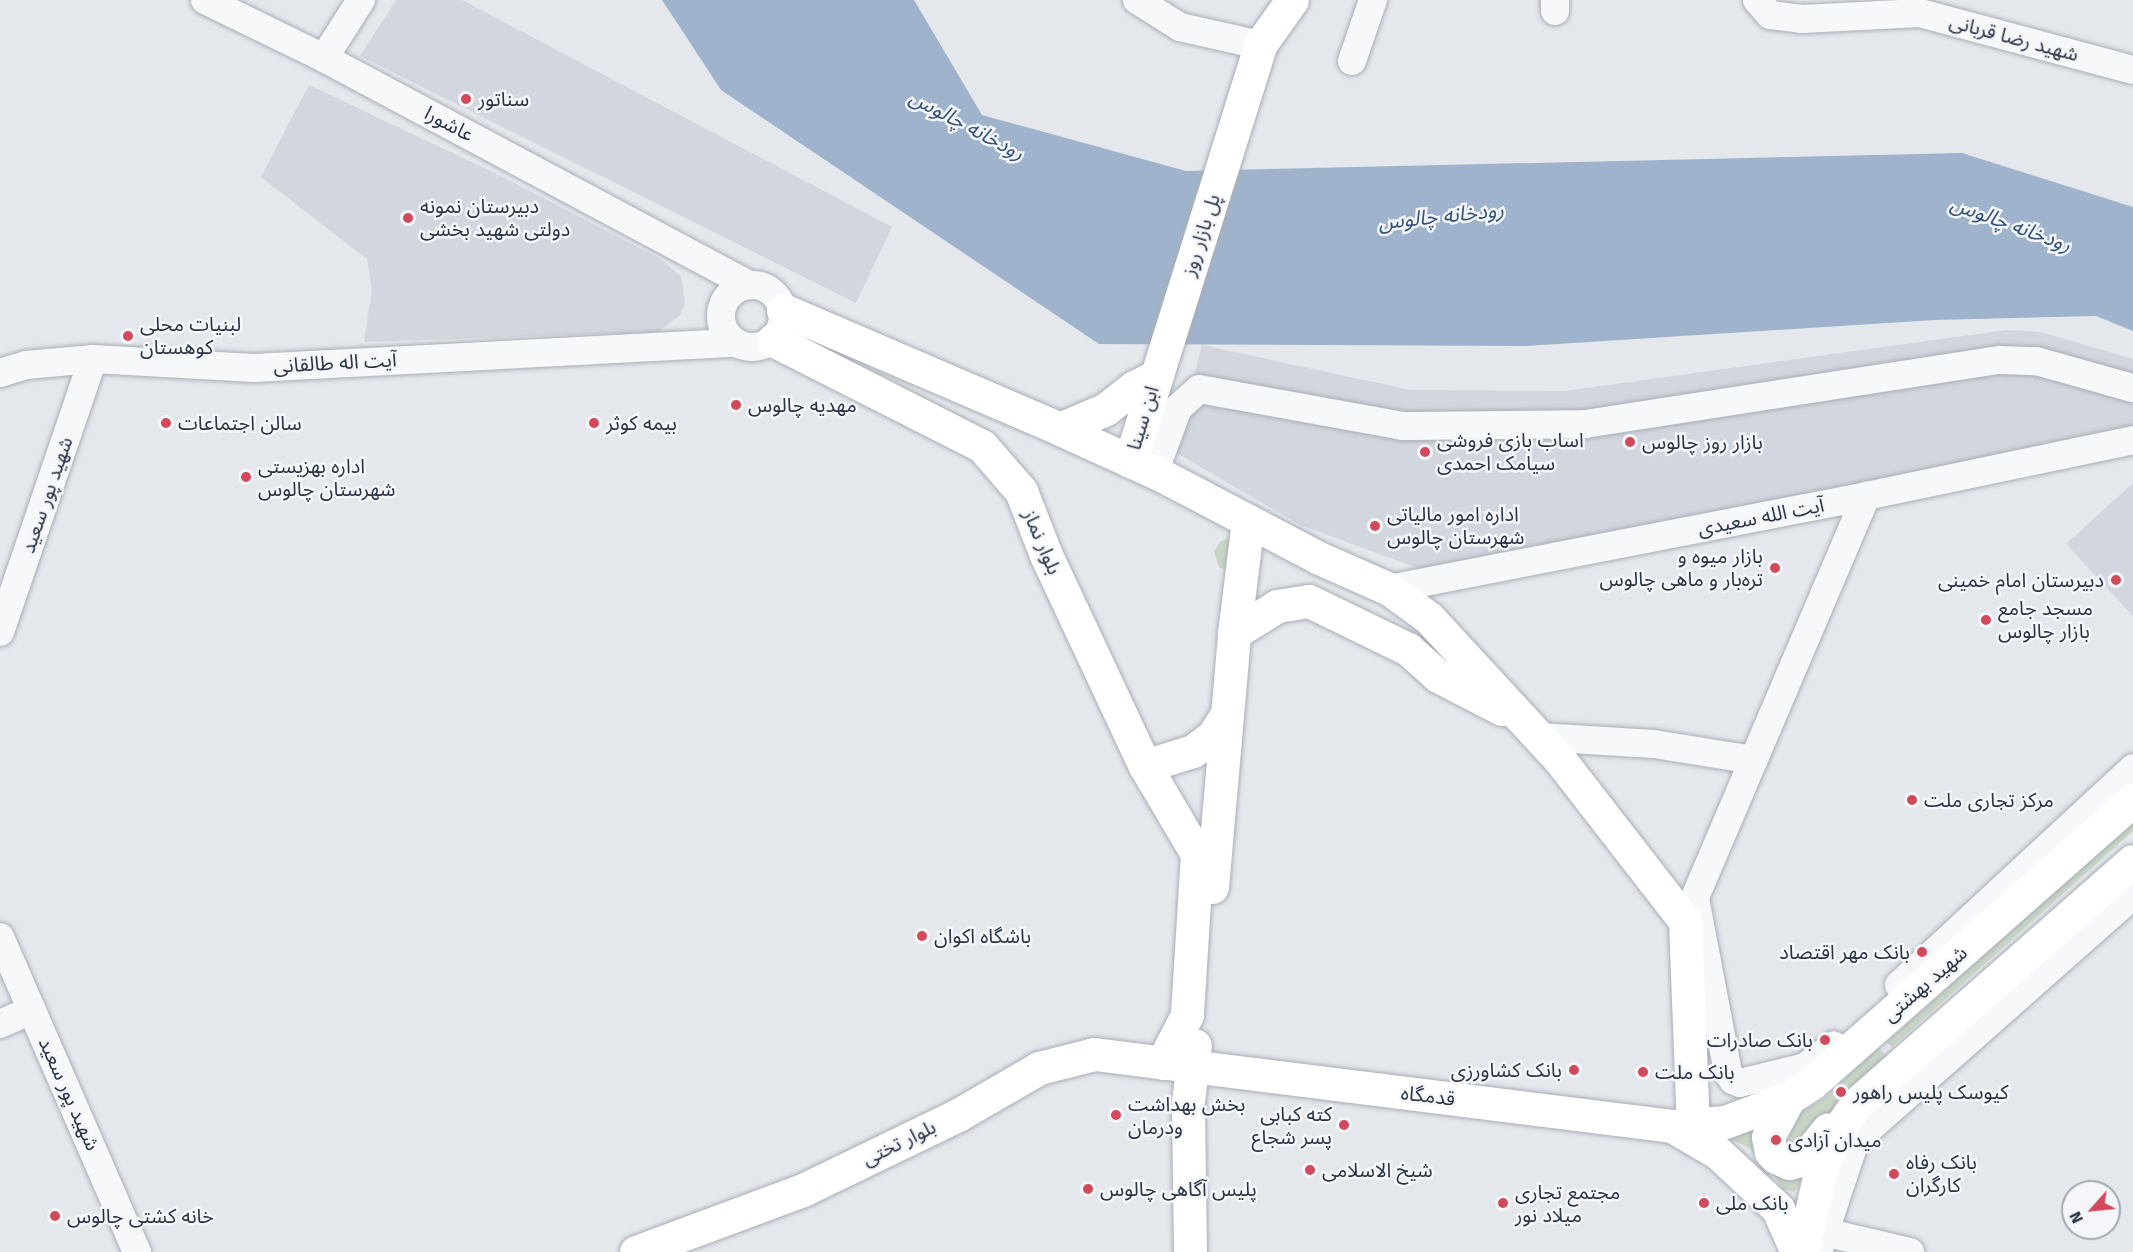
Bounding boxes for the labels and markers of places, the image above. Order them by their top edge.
place label: سناتور [478,87,529,111]
marker: سناتور [459,92,473,106]
place label: دبیرستان نمونه دولتی شهید بخشی [420,195,570,242]
marker: دبیرستان نمونه دولتی شهید بخشی [401,211,415,225]
place label: لبنیات محلی کوهستان [140,312,241,359]
marker: لبنیات محلی کوهستان [121,329,135,343]
place label: مهدیه چالوس [748,393,857,417]
marker: مهدیه چالوس [729,398,743,412]
place label: سالن اجتماعات [178,411,302,435]
place label: بیمه کوثر [606,411,677,435]
marker: سالن اجتماعات [159,416,173,430]
marker: بیمه کوثر [587,416,601,430]
place label: اساب بازی فروشی سیامک احمدی [1437,428,1584,475]
place label: بازار روز چالوس [1642,430,1763,454]
marker: بازار روز چالوس [1623,435,1637,449]
marker: اساب بازی فروشی سیامک احمدی [1418,445,1432,459]
place label: اداره بهزیستی شهرستان چالوس [258,454,396,501]
marker: اداره بهزیستی شهرستان چالوس [239,470,253,484]
place label: اداره امور مالیاتی شهرستان چالوس [1387,502,1525,549]
marker: اداره امور مالیاتی شهرستان چالوس [1368,519,1382,533]
place label: بازار میوه و تره‌بار و ماهی چالوس [1599,544,1763,591]
marker: بازار میوه و تره‌بار و ماهی چالوس [1768,561,1782,575]
place label: دبیرستان امام خمینی [1938,568,2104,592]
marker: دبیرستان امام خمینی [2109,573,2123,587]
place label: مسجد جامع بازار چالوس [1998,596,2093,643]
marker: مسجد جامع بازار چالوس [1979,613,1993,627]
place label: مرکز تجاری ملت [1924,788,2054,812]
marker: مرکز تجاری ملت [1905,793,1919,807]
place label: باشگاه اکوان [934,924,1031,948]
marker: باشگاه اکوان [915,929,929,943]
place label: بانک مهر اقتصاد [1779,940,1910,964]
marker: بانک مهر اقتصاد [1915,945,1929,959]
place label: بانک صادرات [1707,1028,1813,1052]
marker: بانک صادرات [1818,1033,1832,1047]
place label: بانک کشاورزی [1451,1058,1562,1082]
place label: بانک ملت [1655,1060,1735,1084]
marker: بانک کشاورزی [1567,1063,1581,1077]
marker: بانک ملت [1636,1065,1650,1079]
place label: کیوسک پلیس راهور [1853,1080,2009,1104]
marker: کیوسک پلیس راهور [1834,1085,1848,1099]
place label: بخش بهداشت ودرمان [1128,1092,1245,1139]
place label: کته کبابی پسر شجاع [1251,1102,1332,1149]
marker: بخش بهداشت ودرمان [1109,1108,1123,1122]
marker: کته کبابی پسر شجاع [1337,1118,1351,1132]
place label: میدان آزادی [1788,1128,1881,1152]
marker: میدان آزادی [1769,1133,1783,1147]
place label: بانک رفاه کارگران [1906,1150,1977,1197]
place label: شیخ الاسلامی [1322,1158,1433,1182]
marker: شیخ الاسلامی [1303,1163,1317,1177]
marker: بانک رفاه کارگران [1887,1167,1901,1181]
place label: پلیس آگاهی چالوس [1100,1177,1257,1201]
place label: مجتمع تجاری میلاد نور [1515,1180,1620,1227]
marker: پلیس آگاهی چالوس [1081,1182,1095,1196]
place label: بانک ملی [1716,1191,1789,1215]
marker: مجتمع تجاری میلاد نور [1496,1196,1510,1210]
marker: بانک ملی [1697,1196,1711,1210]
place label: خانه کشتی چالوس [67,1204,214,1228]
marker: خانه کشتی چالوس [48,1209,62,1223]

